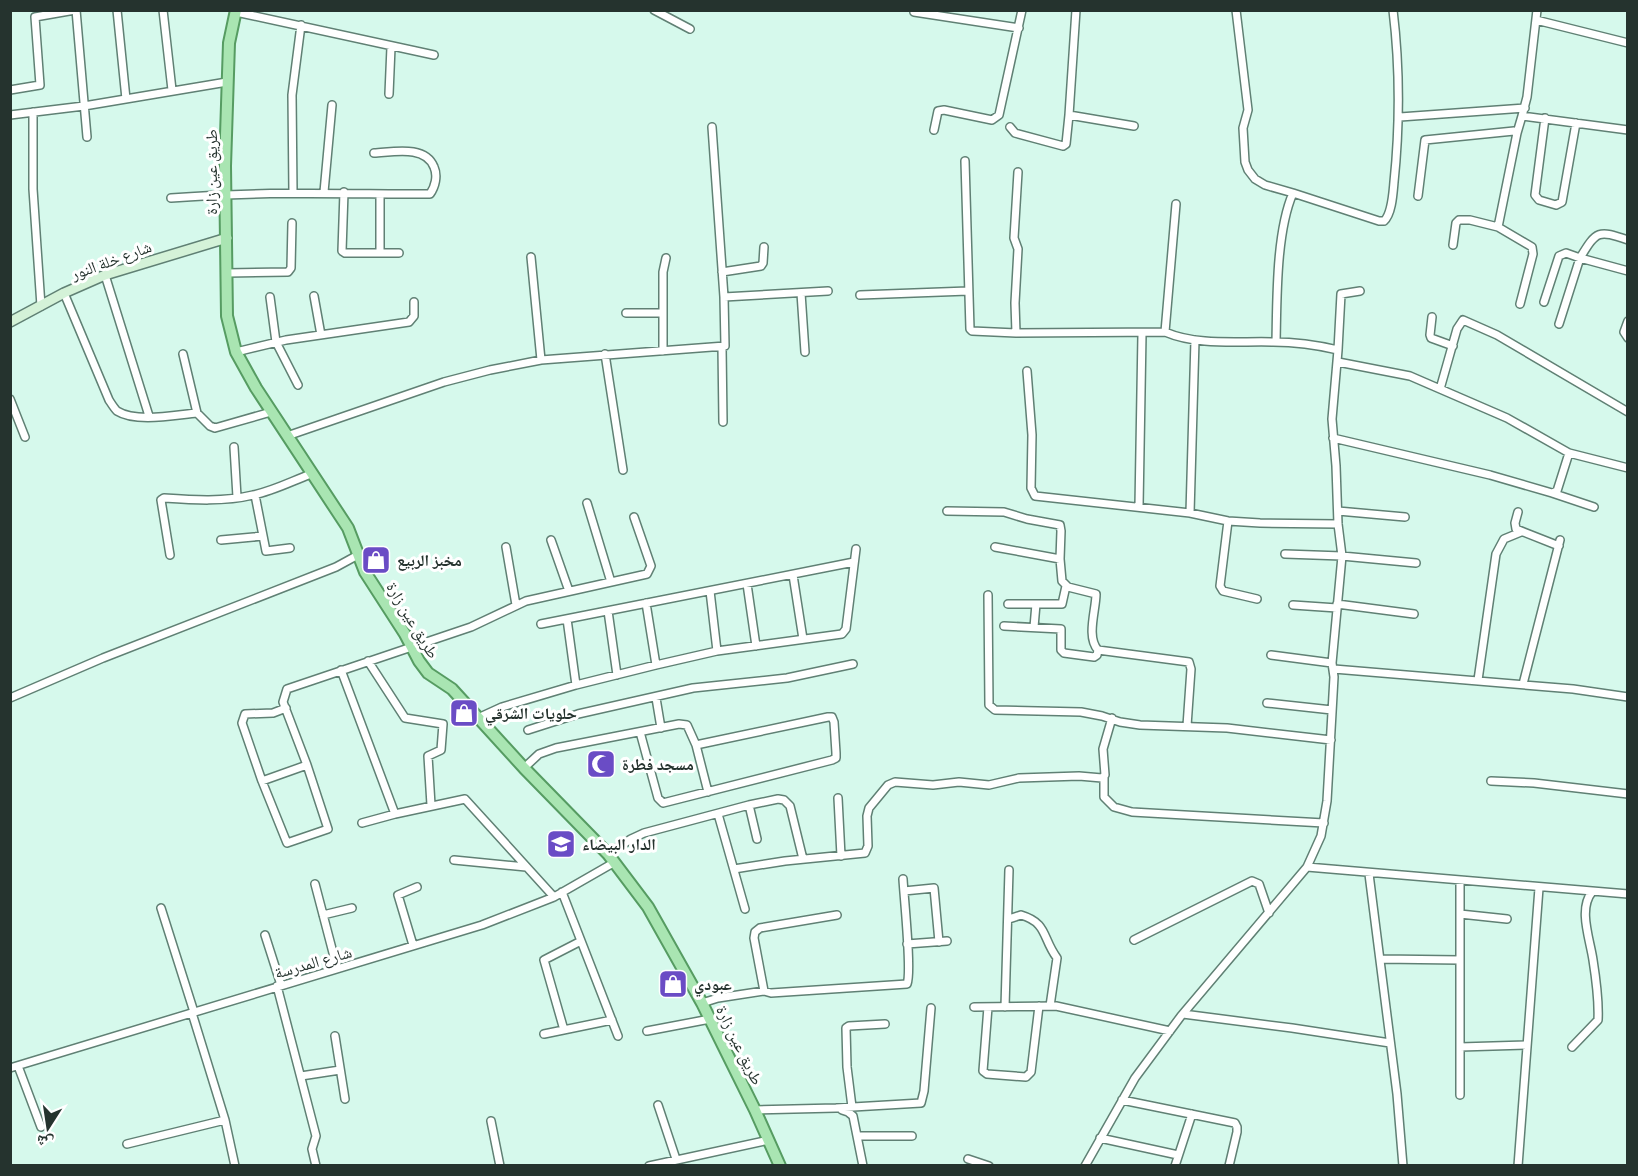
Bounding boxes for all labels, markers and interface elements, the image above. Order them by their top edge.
street label: طريق عين زارة [199,129,223,215]
street label: شارع خلة النور [66,234,155,286]
shop icon: مخبز الربيع [360,544,392,576]
place label: مخبز الربيع [397,548,462,572]
street label: طريق عين زارة [381,577,445,663]
shop icon: حلويات الشرقي [448,697,480,729]
place label: حلويات الشرقي [485,701,577,726]
mosque icon: مسجد فطرة [585,748,617,780]
place label: مسجد فطرة [622,752,694,776]
school or university icon: الدار البيضاء [545,828,577,860]
place label: الدار البيضاء [582,832,656,856]
street label: شارع المدرسة [272,940,354,984]
shop icon: عبودي [657,968,689,1000]
place label: عبودي [694,972,732,997]
street label: طريق عين زارة [710,1001,770,1089]
north arrow [18,1098,78,1158]
text: ش [34,1129,56,1156]

